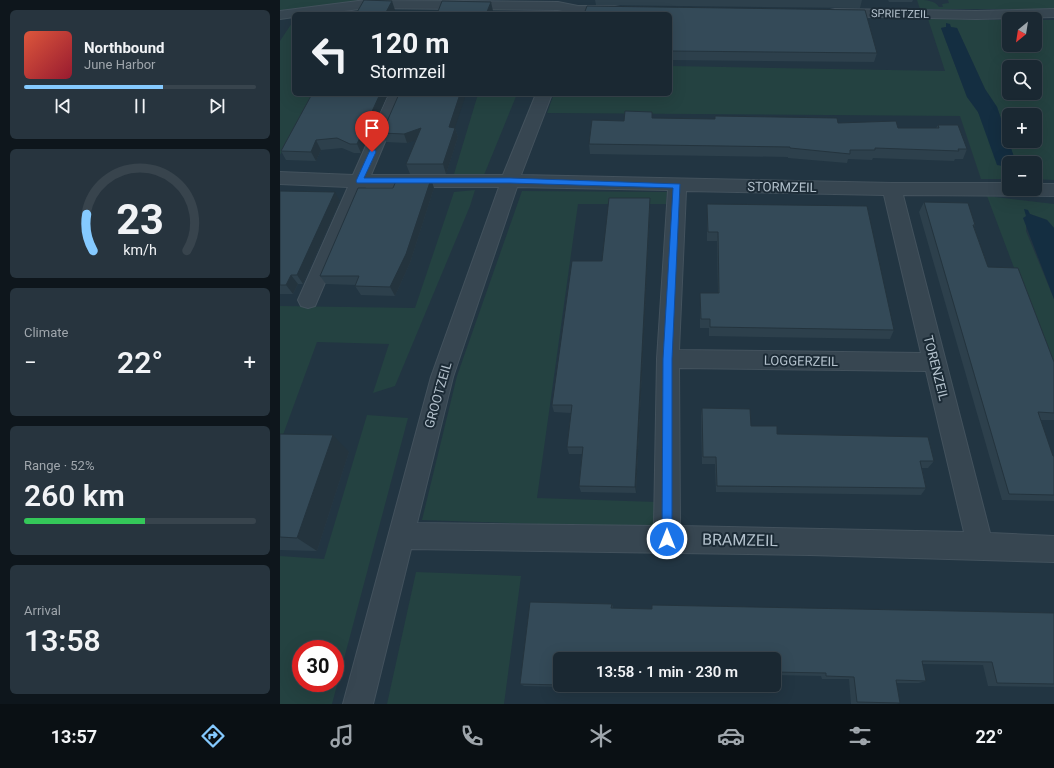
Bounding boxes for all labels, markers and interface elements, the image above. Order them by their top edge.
street label: SPRIETZEIL [871,7,929,21]
north arrow [1002,12,1042,52]
map controls [1002,12,1042,196]
text: 120 m [370,27,449,60]
icon: left [304,28,356,80]
text: Northbound [84,39,165,57]
text: June Harbor [84,57,156,72]
button: search [1002,60,1042,100]
text: Stormzeil [370,61,446,82]
icon: previous [52,95,74,117]
icon: pause [129,95,151,117]
icon: next [206,95,228,117]
button: + [1002,108,1042,148]
pin [355,111,389,152]
icon: arrive [361,117,383,139]
button: − [1002,156,1042,196]
street label: STORMZEIL [747,179,817,195]
text: 23 [116,195,164,244]
text: km/h [123,242,157,258]
text: Climate [24,325,68,340]
street label: TORENZEIL [921,334,951,402]
text: 22° [117,345,163,380]
text: − [24,350,37,375]
text: + [244,350,256,375]
street label: LOGGERZEIL [764,353,838,369]
street label: GROOTZEIL [421,360,455,430]
text: Range · 52% [24,458,94,473]
text: 260 km [24,478,125,513]
position arrow [646,518,688,560]
street label: BRAMZEIL [702,530,778,550]
text: Arrival [24,603,61,618]
text: 13:58 [24,623,101,658]
speed limit sign: 30 [292,640,344,692]
text: 13:58 · 1 min · 230 m [596,663,738,681]
icon: directions [199,722,227,750]
icon: music [328,722,356,750]
icon: phone [458,722,486,750]
icon: climate [587,722,615,750]
icon: car [717,722,745,750]
icon: filters [846,722,874,750]
text: 13:57 [51,726,97,747]
text: 22° [976,726,1003,747]

